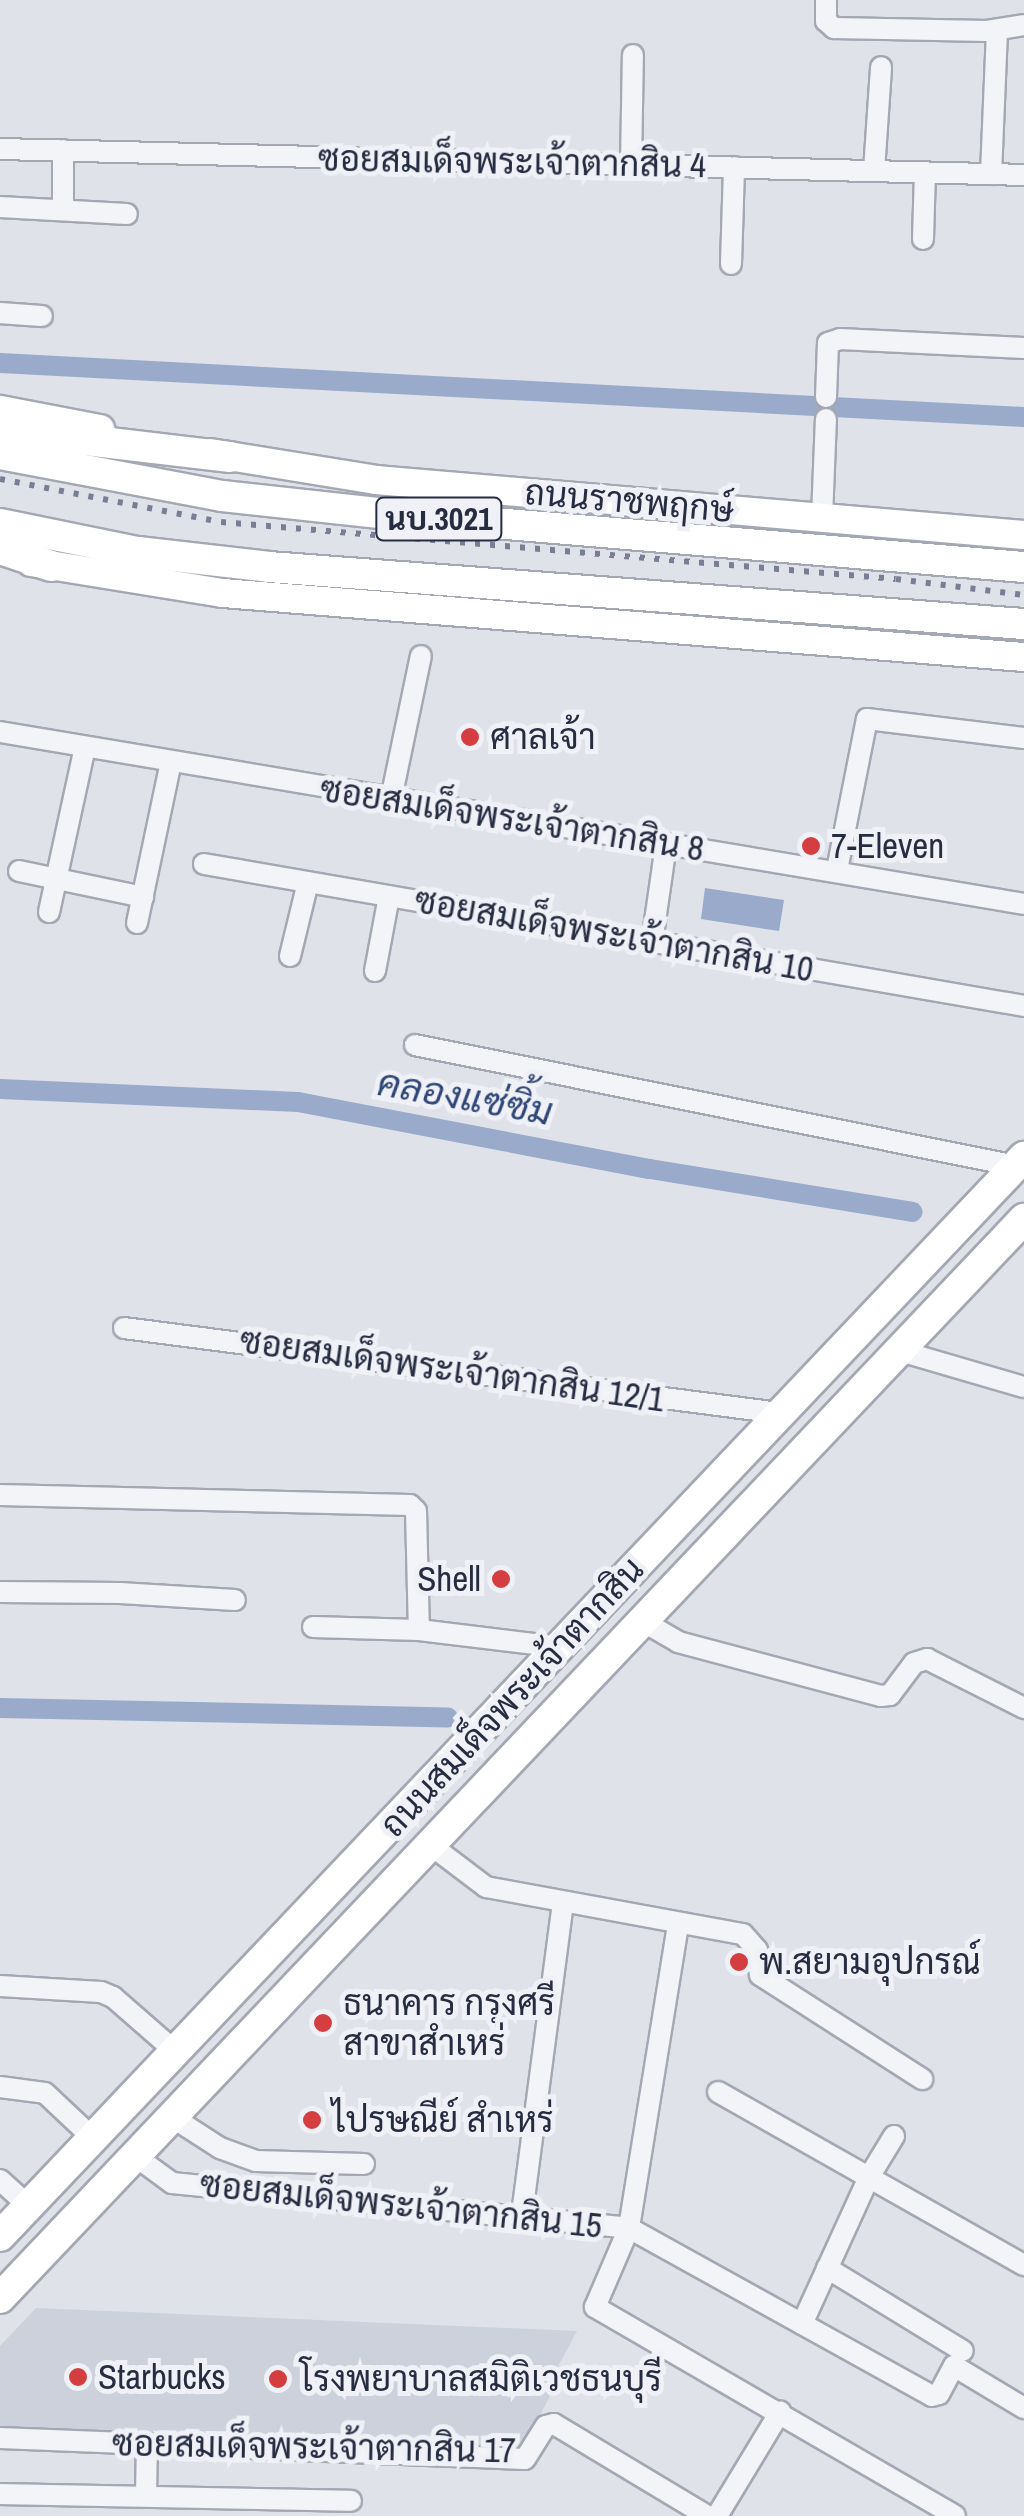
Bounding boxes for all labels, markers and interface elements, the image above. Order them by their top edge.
street label: ซอยสมเด็จพระเจ้าตากสิน 4 [318,138,706,186]
street label: ถนนราชพฤกษ์ [523,471,735,531]
road number: นบ.3021 [374,492,504,546]
place label: ศาลเจ้า [490,716,596,758]
marker: ศาลเจ้า [459,726,481,748]
street label: ซอยสมเด็จพระเจ้าตากสิน 8 [317,768,707,870]
place label: 7-Eleven [831,825,944,867]
marker: 7-Eleven [800,835,822,857]
street label: ซอยสมเด็จพระเจ้าตากสิน 10 [411,879,817,991]
water label: คลองแซ่ซิ้ม [374,1059,556,1135]
street label: ซอยสมเด็จพระเจ้าตากสิน 12/1 [237,1319,667,1421]
street label: ถนนสมเด็จพระเจ้าตากสิน [372,1549,652,1845]
place label: Shell [417,1558,481,1600]
marker: Shell [490,1568,512,1590]
place label: พ.สยามอุปกรณ์ [759,1941,981,1983]
marker: พ.สยามอุปกรณ์ [728,1951,750,1973]
place label: ธนาคาร กรุงศรี สาขาสำเหร่ [343,1982,555,2064]
marker: ธนาคาร กรุงศรี สาขาสำเหร่ [312,2012,334,2034]
place label: ไปรษณีย์ สำเหร่ [332,2099,554,2141]
marker: ไปรษณีย์ สำเหร่ [301,2109,323,2131]
street label: ซอยสมเด็จพระเจ้าตากสิน 15 [198,2163,604,2247]
place label: Starbucks [98,2356,226,2398]
place label: โรงพยาบาลสมิติเวชธนบุรี [300,2358,662,2400]
marker: Starbucks [67,2366,89,2388]
marker: โรงพยาบาลสมิติเวชธนบุรี [265,2366,291,2392]
street label: ซอยสมเด็จพระเจ้าตากสิน 17 [112,2422,516,2472]

